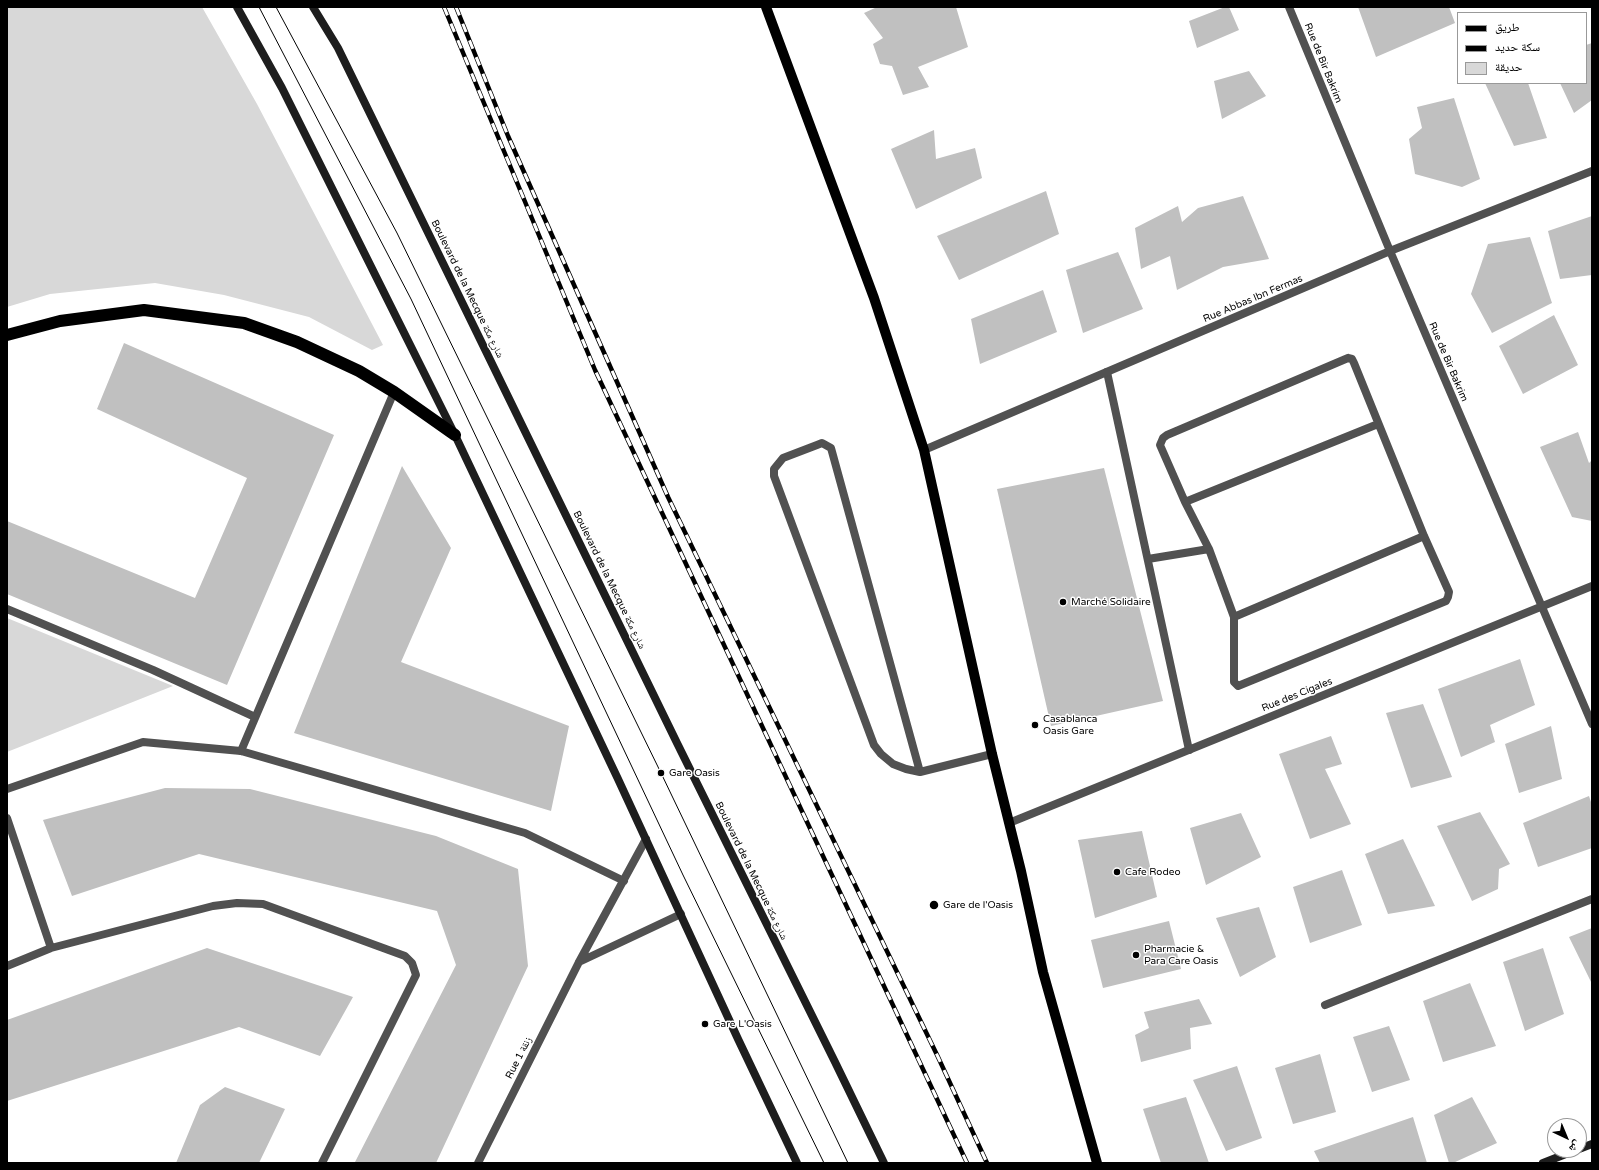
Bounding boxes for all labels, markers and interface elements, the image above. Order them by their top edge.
legend [1457,12,1587,84]
text: طريق [1495,20,1520,34]
street label: Rue de Bir Bakrim [1301,21,1345,105]
text: سكة حديد [1495,40,1540,54]
text: حديقة [1495,60,1523,74]
street label: Boulevard de la Mecque شارع مكة [428,218,506,360]
street label: Rue Abbas Ibn Fermas [1201,273,1305,325]
street label: Rue de Bir Bakrim [1426,320,1470,404]
street label: Boulevard de la Mecque شارع مكة [570,509,648,651]
place label: Marché Solidaire [1071,596,1151,608]
marker: Marché Solidaire [1058,597,1068,607]
street label: Rue des Cigales [1260,675,1334,715]
place label: Casablanca Oasis Gare [1043,713,1097,736]
marker: Casablanca Oasis Gare [1030,720,1040,730]
place label: Gare Oasis [669,767,720,779]
marker: Gare Oasis [656,768,666,778]
street label: Boulevard de la Mecque شارع مكة [712,800,790,942]
place label: Cafe Rodeo [1125,866,1180,878]
marker: Cafe Rodeo [1112,867,1122,877]
marker: Gare de l'Oasis [928,899,940,911]
place label: Gare de l'Oasis [943,899,1013,911]
place label: Pharmacie & Para Care Oasis [1144,943,1218,966]
marker: Pharmacie & Para Care Oasis [1131,950,1141,960]
place label: Gare L'Oasis [713,1018,772,1030]
marker: Gare L'Oasis [700,1019,710,1029]
street label: Rue 1 زنقة [503,1035,535,1081]
north arrow [1547,1118,1587,1158]
text: ش [1566,1138,1584,1155]

